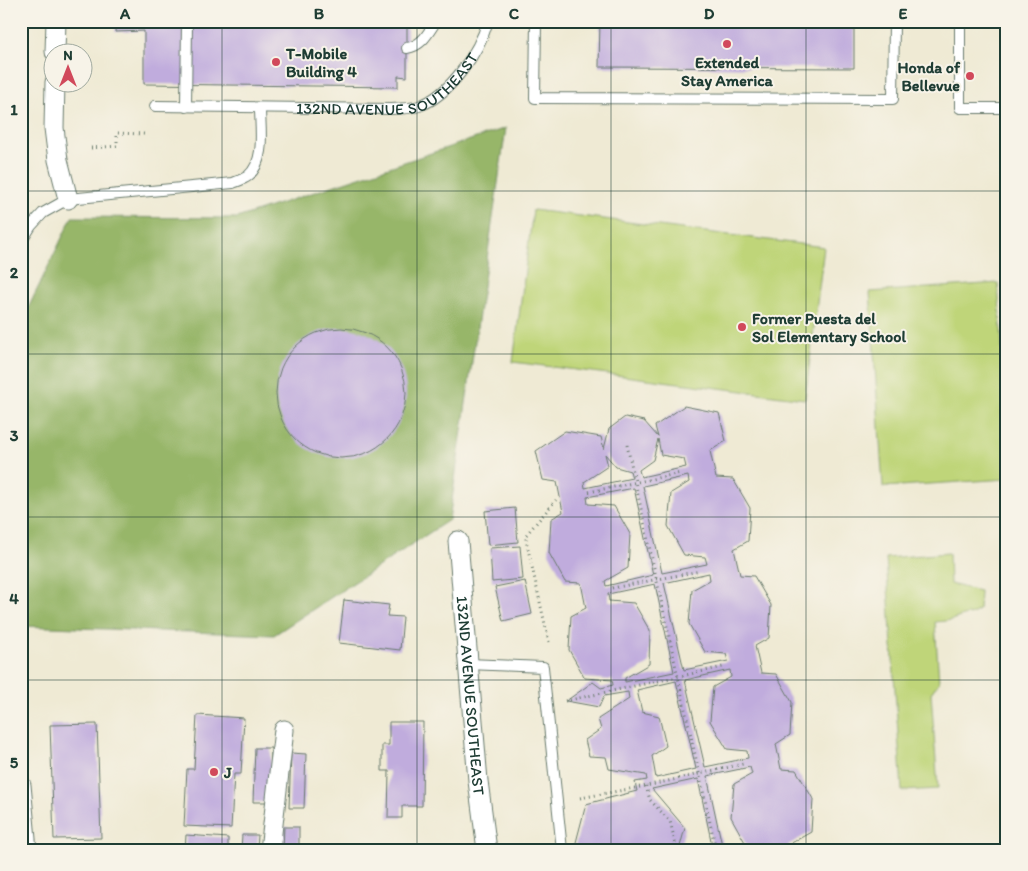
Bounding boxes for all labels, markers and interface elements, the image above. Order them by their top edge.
text: A [119,4,131,23]
text: B [314,4,325,23]
text: C [509,4,520,23]
text: D [704,4,715,23]
text: E [899,4,908,23]
marker: Extended Stay America [721,38,733,50]
north arrow [42,42,92,92]
place label: T-Mobile Building 4 [285,44,357,82]
text: N [63,47,73,64]
street label: 132ND AVENUE SOUTHEAST [296,49,482,119]
place label: Extended Stay America [681,53,774,91]
marker: T-Mobile Building 4 [270,56,282,68]
place label: Honda of Bellevue [897,58,961,95]
marker: Honda of Bellevue [964,70,976,82]
text: 1 [10,100,18,119]
text: 2 [10,263,19,282]
place label: Former Puesta del Sol Elementary School [752,309,906,347]
marker: Former Puesta del Sol Elementary School [736,321,748,333]
text: 3 [10,426,19,445]
text: 4 [9,589,19,608]
street label: 132ND AVENUE SOUTHEAST [453,595,489,796]
text: 5 [10,753,19,772]
place label: J [223,763,232,782]
marker: J [208,766,220,778]

